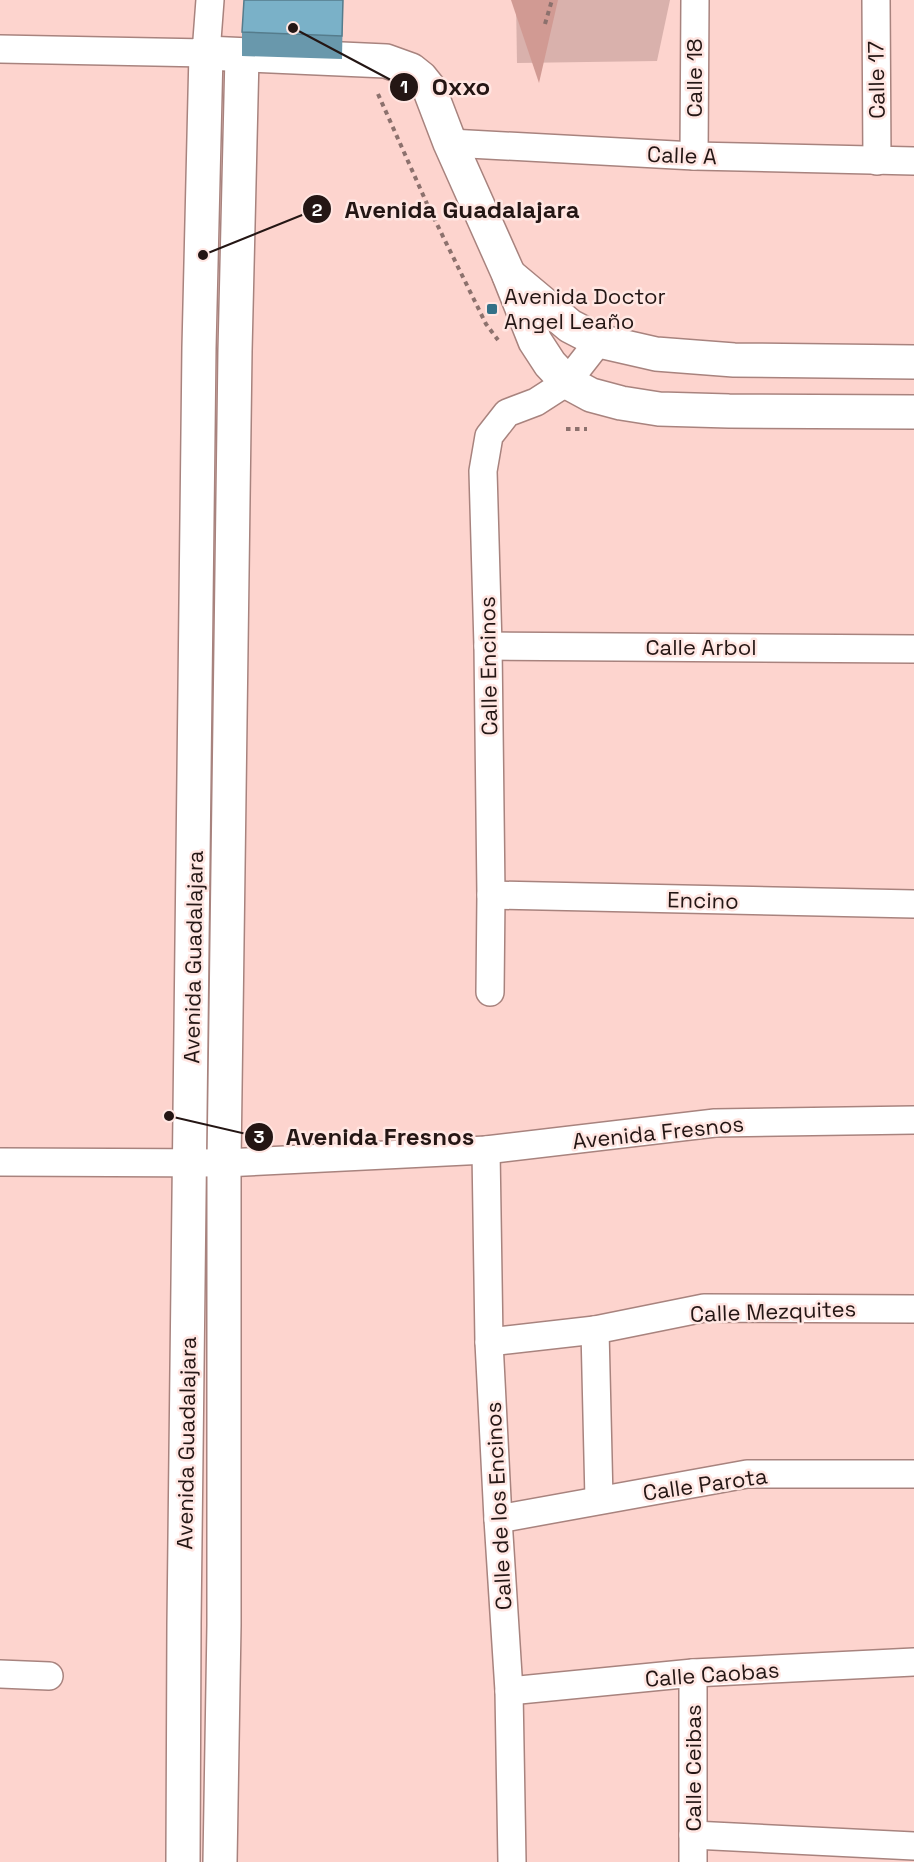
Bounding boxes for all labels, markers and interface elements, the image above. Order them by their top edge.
street label: Calle 18 [680,38,708,118]
street label: Calle 17 [861,41,891,119]
callout: Oxxo [389,66,502,108]
text: Oxxo [432,71,490,102]
text: 1 [400,75,408,98]
street label: Calle A [647,140,717,170]
callout: Avenida Guadalajara [302,188,592,230]
text: Avenida Guadalajara [344,194,580,225]
text: 2 [312,198,323,221]
place label: Avenida Doctor Angel Leaño [504,282,666,335]
marker: Avenida Doctor Angel Leaño [485,302,499,316]
street label: Calle Encinos [473,596,503,736]
street label: Calle Arbol [645,633,757,661]
street label: Avenida Guadalajara [177,850,209,1064]
street label: Encino [667,885,739,915]
street label: Avenida Fresnos [571,1109,745,1155]
callout: Avenida Fresnos [244,1116,487,1158]
text: Avenida Fresnos [286,1121,474,1152]
text: 3 [254,1125,265,1148]
street label: Calle Mezquites [689,1294,857,1328]
street label: Avenida Guadalajara [170,1336,202,1550]
street label: Calle de los Encinos [479,1401,517,1611]
street label: Calle Parota [641,1461,769,1507]
street label: Calle Caobas [644,1655,780,1693]
street label: Calle Ceibas [679,1704,707,1832]

